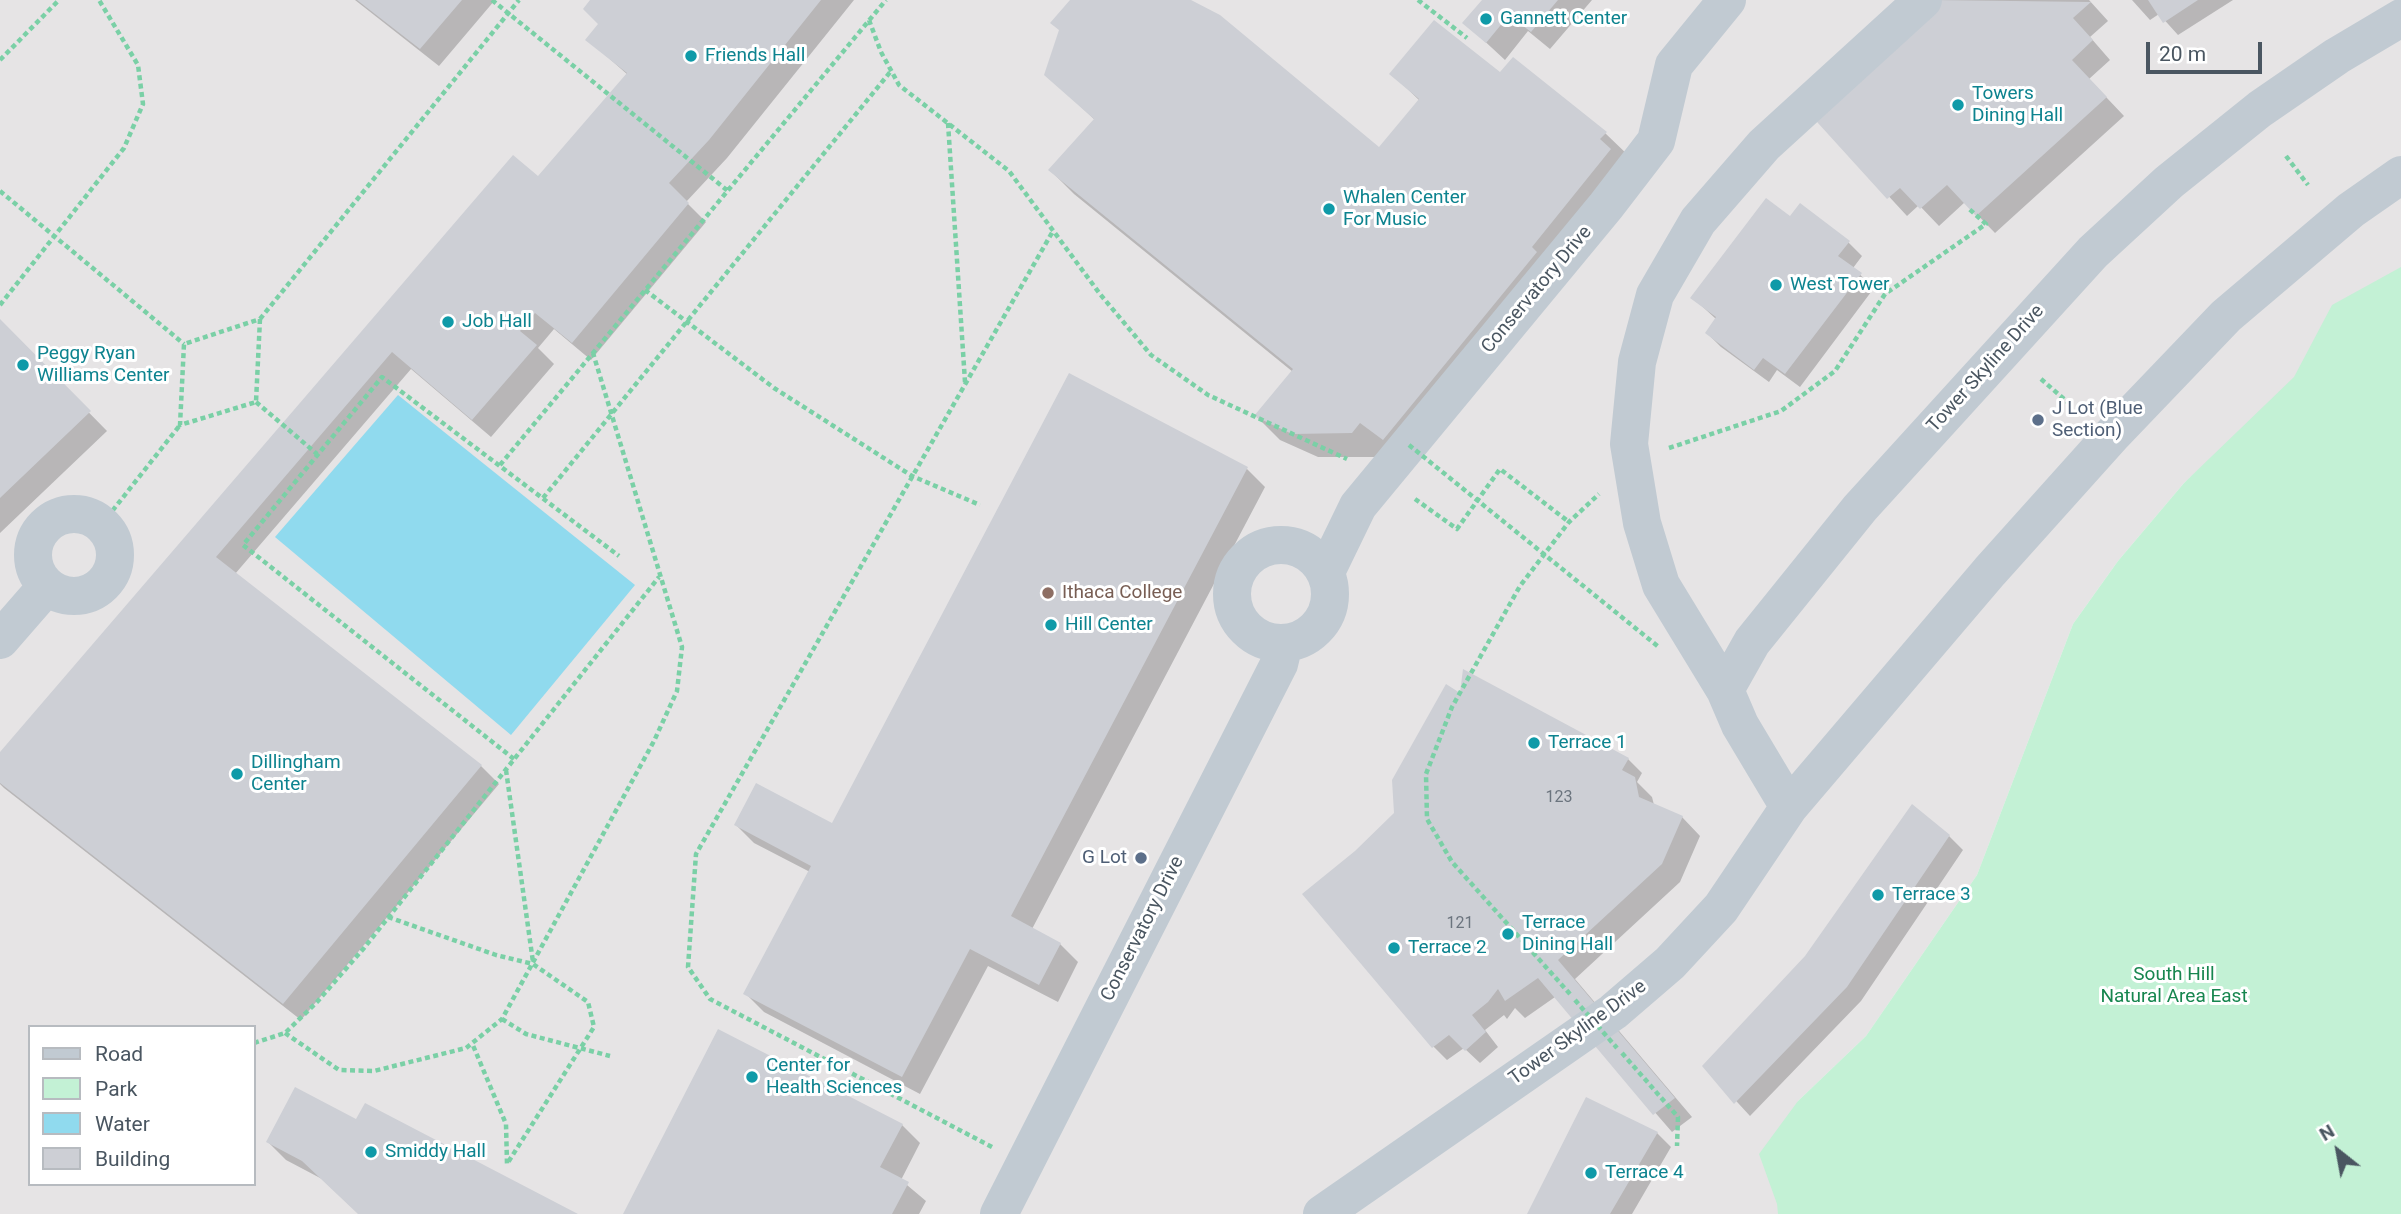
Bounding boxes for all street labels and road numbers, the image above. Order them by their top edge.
street label: Conservatory Drive [1477,222,1597,358]
street label: Tower Skyline Drive [1923,300,2049,438]
street label: Conservatory Drive [1097,853,1189,1005]
street label: Tower Skyline Drive [1505,976,1651,1090]

